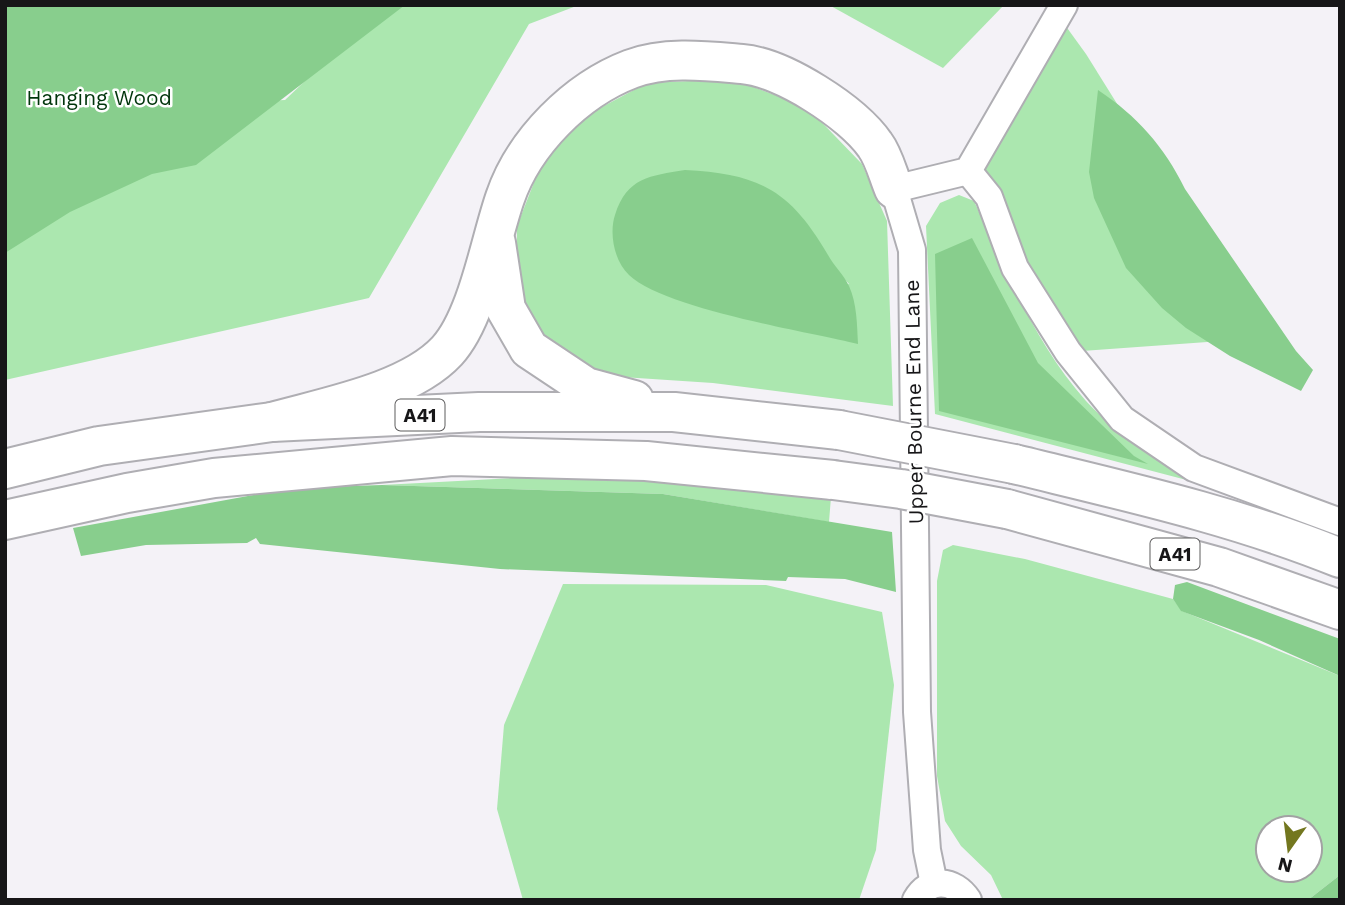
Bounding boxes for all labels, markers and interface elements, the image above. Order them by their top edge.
park label: Hanging Wood [26,85,172,110]
street label: Upper Bourne End Lane [899,279,928,525]
road number: A41 [396,400,444,430]
road number: A41 [1150,538,1200,569]
north arrow [1254,814,1324,884]
text: N [1275,852,1295,878]

